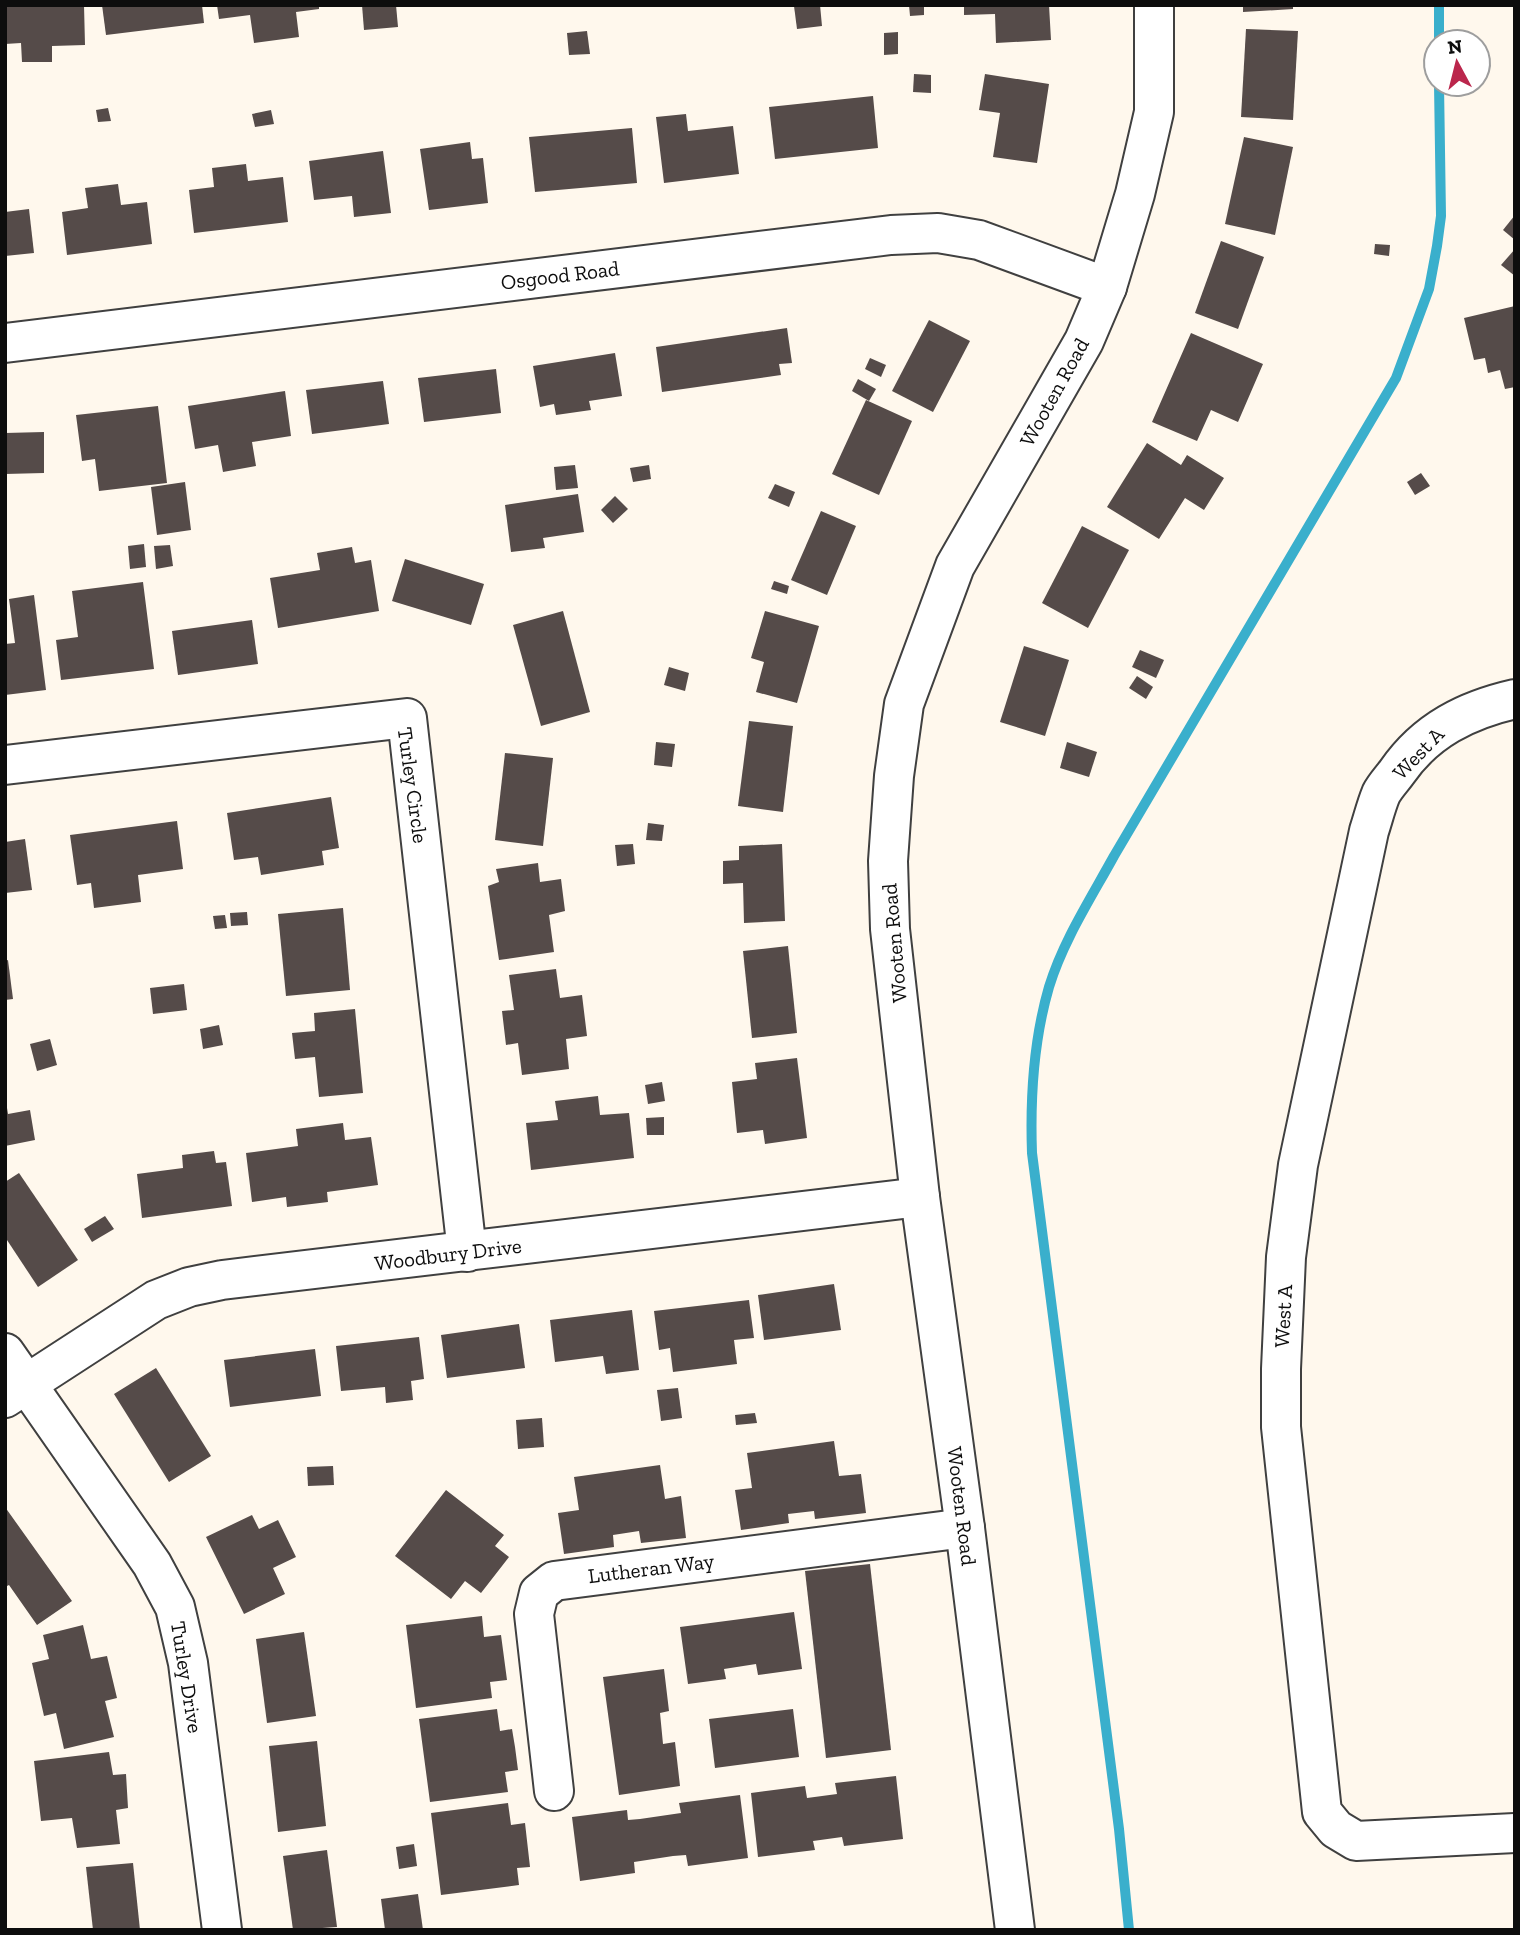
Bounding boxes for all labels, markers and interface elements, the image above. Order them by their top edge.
north arrow [1422,28,1492,98]
text: N [1446,34,1464,59]
street label: Osgood Road [499,255,621,295]
street label: Wooten Road [1014,333,1094,450]
street label: West A [1387,721,1449,784]
street label: Turley Circle [392,725,434,845]
street label: Wooten Road [876,882,912,1004]
street label: Woodbury Drive [373,1233,523,1275]
street label: West A [1269,1283,1297,1348]
street label: Wooten Road [942,1445,982,1567]
street label: Lutheran Way [587,1548,716,1588]
street label: Turley Drive [166,1619,208,1735]

